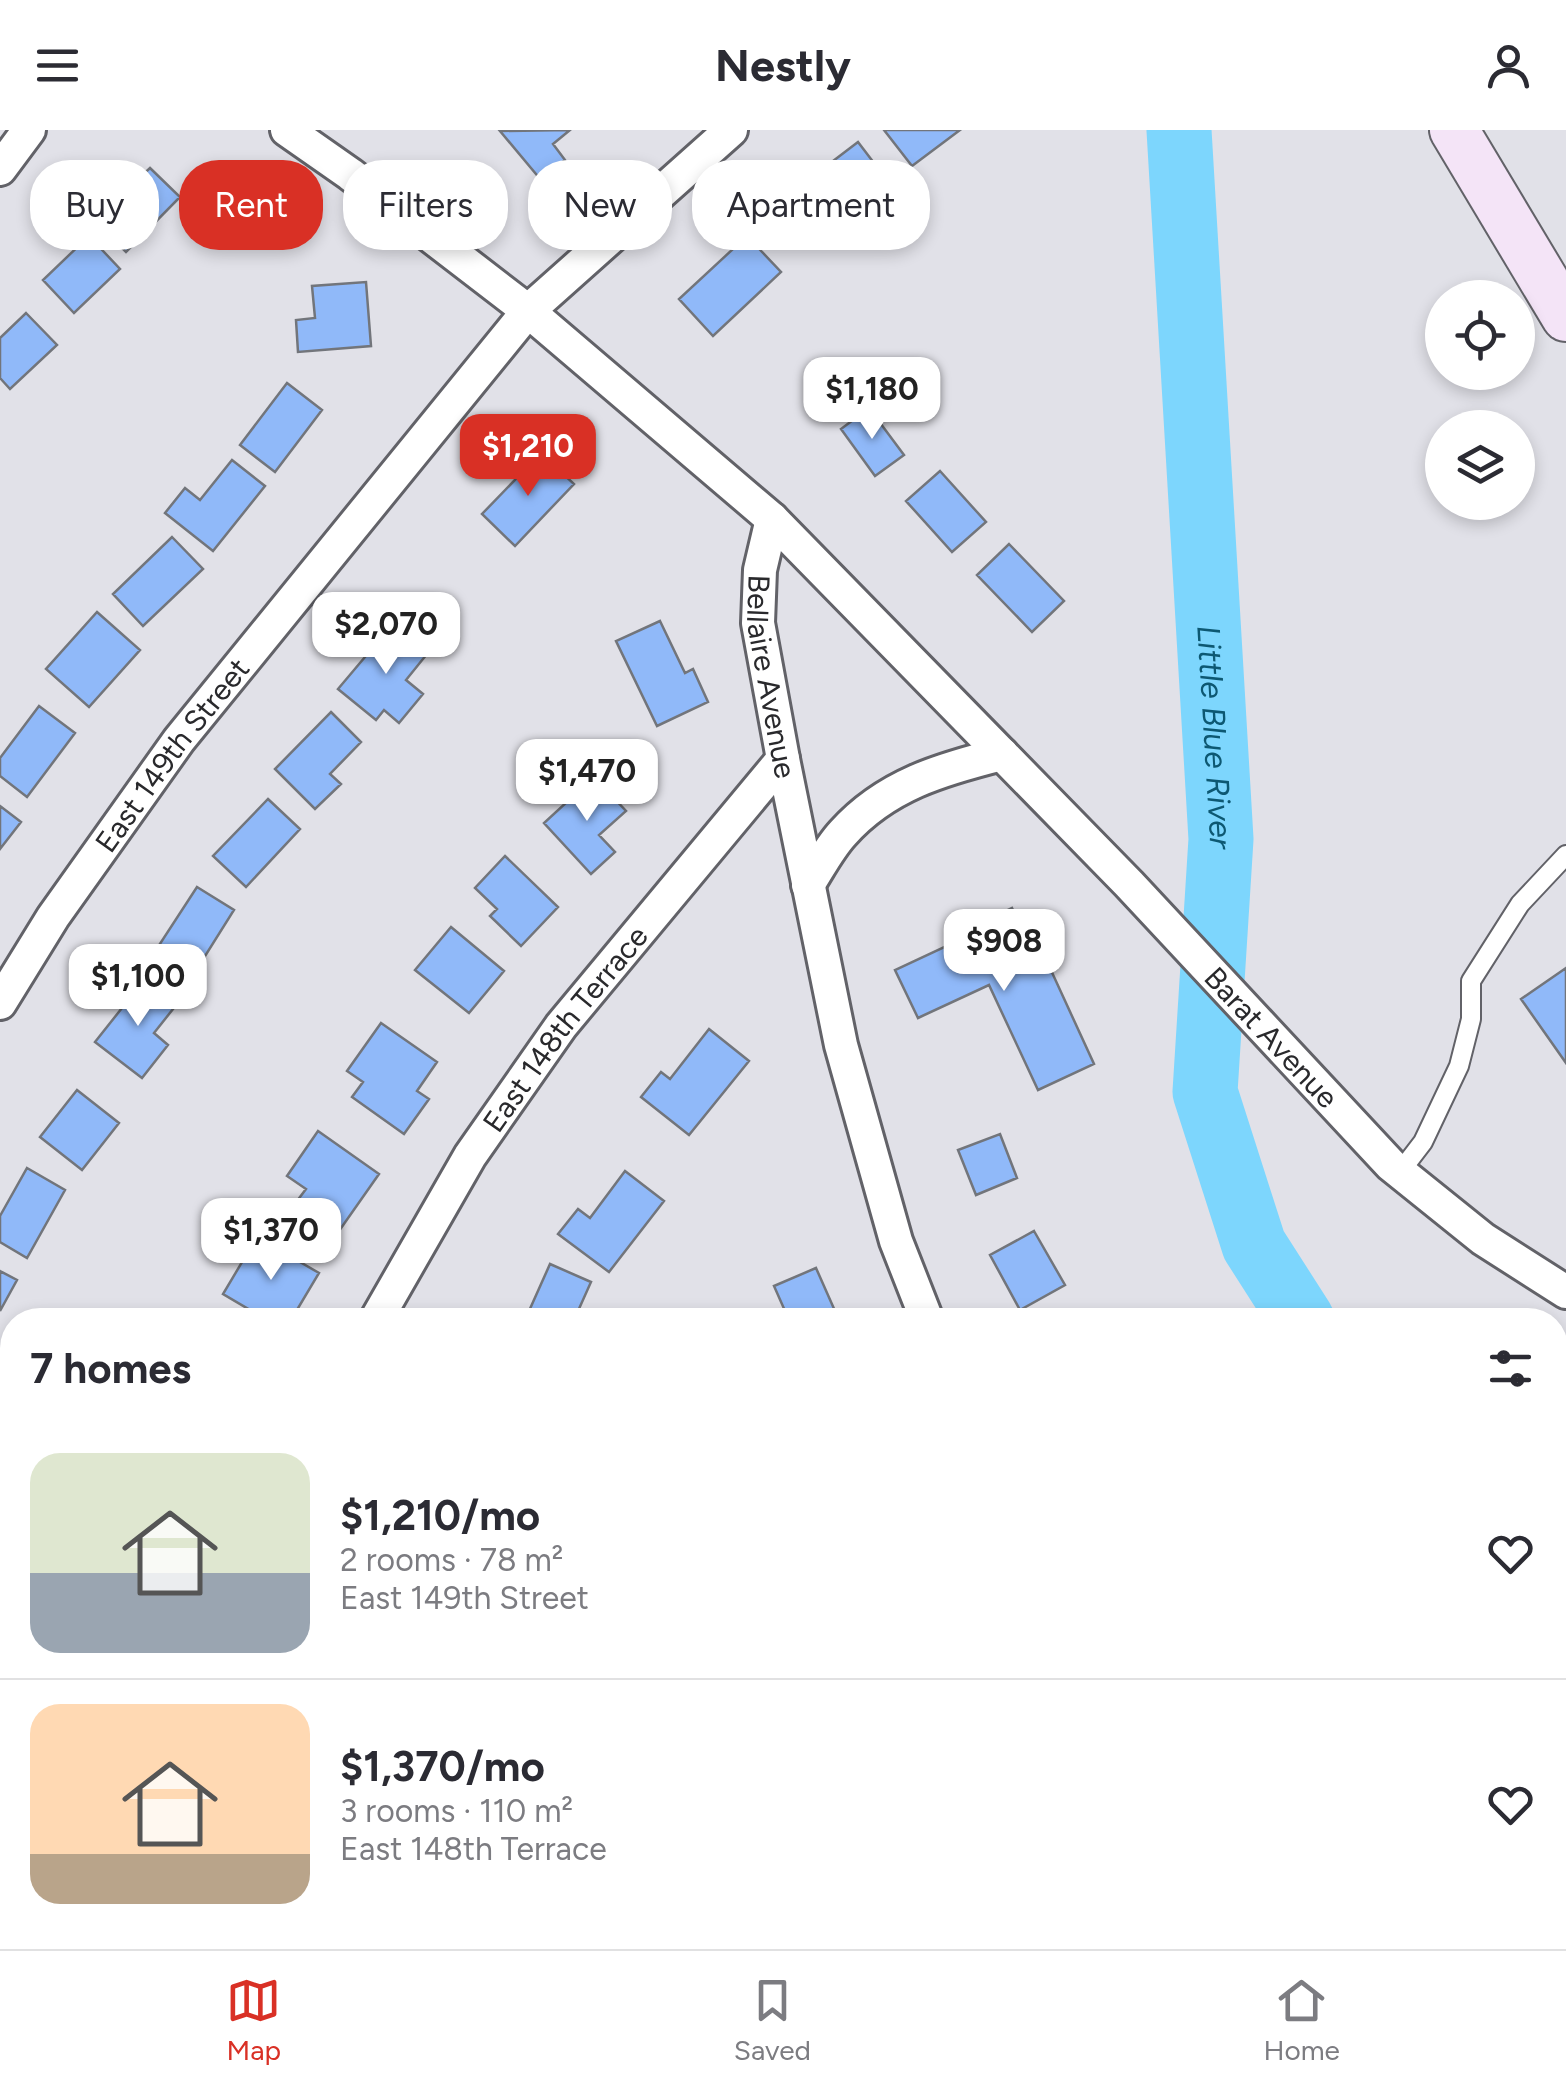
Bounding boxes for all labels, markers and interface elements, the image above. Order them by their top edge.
icon: menu [30,38,85,93]
text: Nestly [715,38,851,92]
icon: person [1481,38,1536,93]
chip: Buy [30,160,159,250]
chip: Rent [179,160,323,250]
chip: Filters [343,160,508,250]
chip: New [528,160,672,250]
chip: Apartment [692,160,930,250]
map controls [1425,280,1535,520]
button: locate [1425,280,1535,390]
pin: $1,180 [791,357,953,442]
text: $1,180 [825,370,919,408]
button: layers [1425,410,1535,520]
pin: $1,210 [447,414,609,499]
text: $1,210 [482,427,574,465]
street label: Bellaire Avenue [740,574,805,781]
pin: $2,070 [305,592,467,677]
text: $2,070 [334,605,438,643]
water label: Little Blue River [1189,624,1240,851]
street label: East 149th Street [87,650,257,859]
pin: $1,470 [506,739,668,824]
text: $1,470 [538,752,636,790]
pin: $908 [945,909,1063,994]
street label: East 148th Terrace [474,918,655,1139]
text: $908 [966,922,1042,960]
pin: $1,100 [57,944,219,1029]
text: $1,100 [91,957,185,995]
street label: Barat Avenue [1197,959,1346,1115]
pin: $1,370 [190,1198,352,1283]
text: $1,370 [223,1211,319,1249]
icon: filters [1483,1341,1538,1396]
text: 7 homes [30,1343,191,1394]
text: $1,210/mo [340,1490,540,1541]
icon: home [110,1493,230,1613]
icon: heart [1483,1526,1538,1581]
text: 2 rooms · 78 m² [340,1541,563,1579]
text: East 149th Street [340,1579,589,1617]
text: $1,370/mo [340,1741,545,1792]
icon: home [110,1744,230,1864]
icon: heart [1483,1777,1538,1832]
text: 3 rooms · 110 m² [340,1792,573,1830]
text: East 148th Terrace [340,1830,607,1868]
tab: Map [226,1973,281,2067]
tab: Saved [734,1973,811,2067]
tab: Home [1263,1973,1340,2067]

